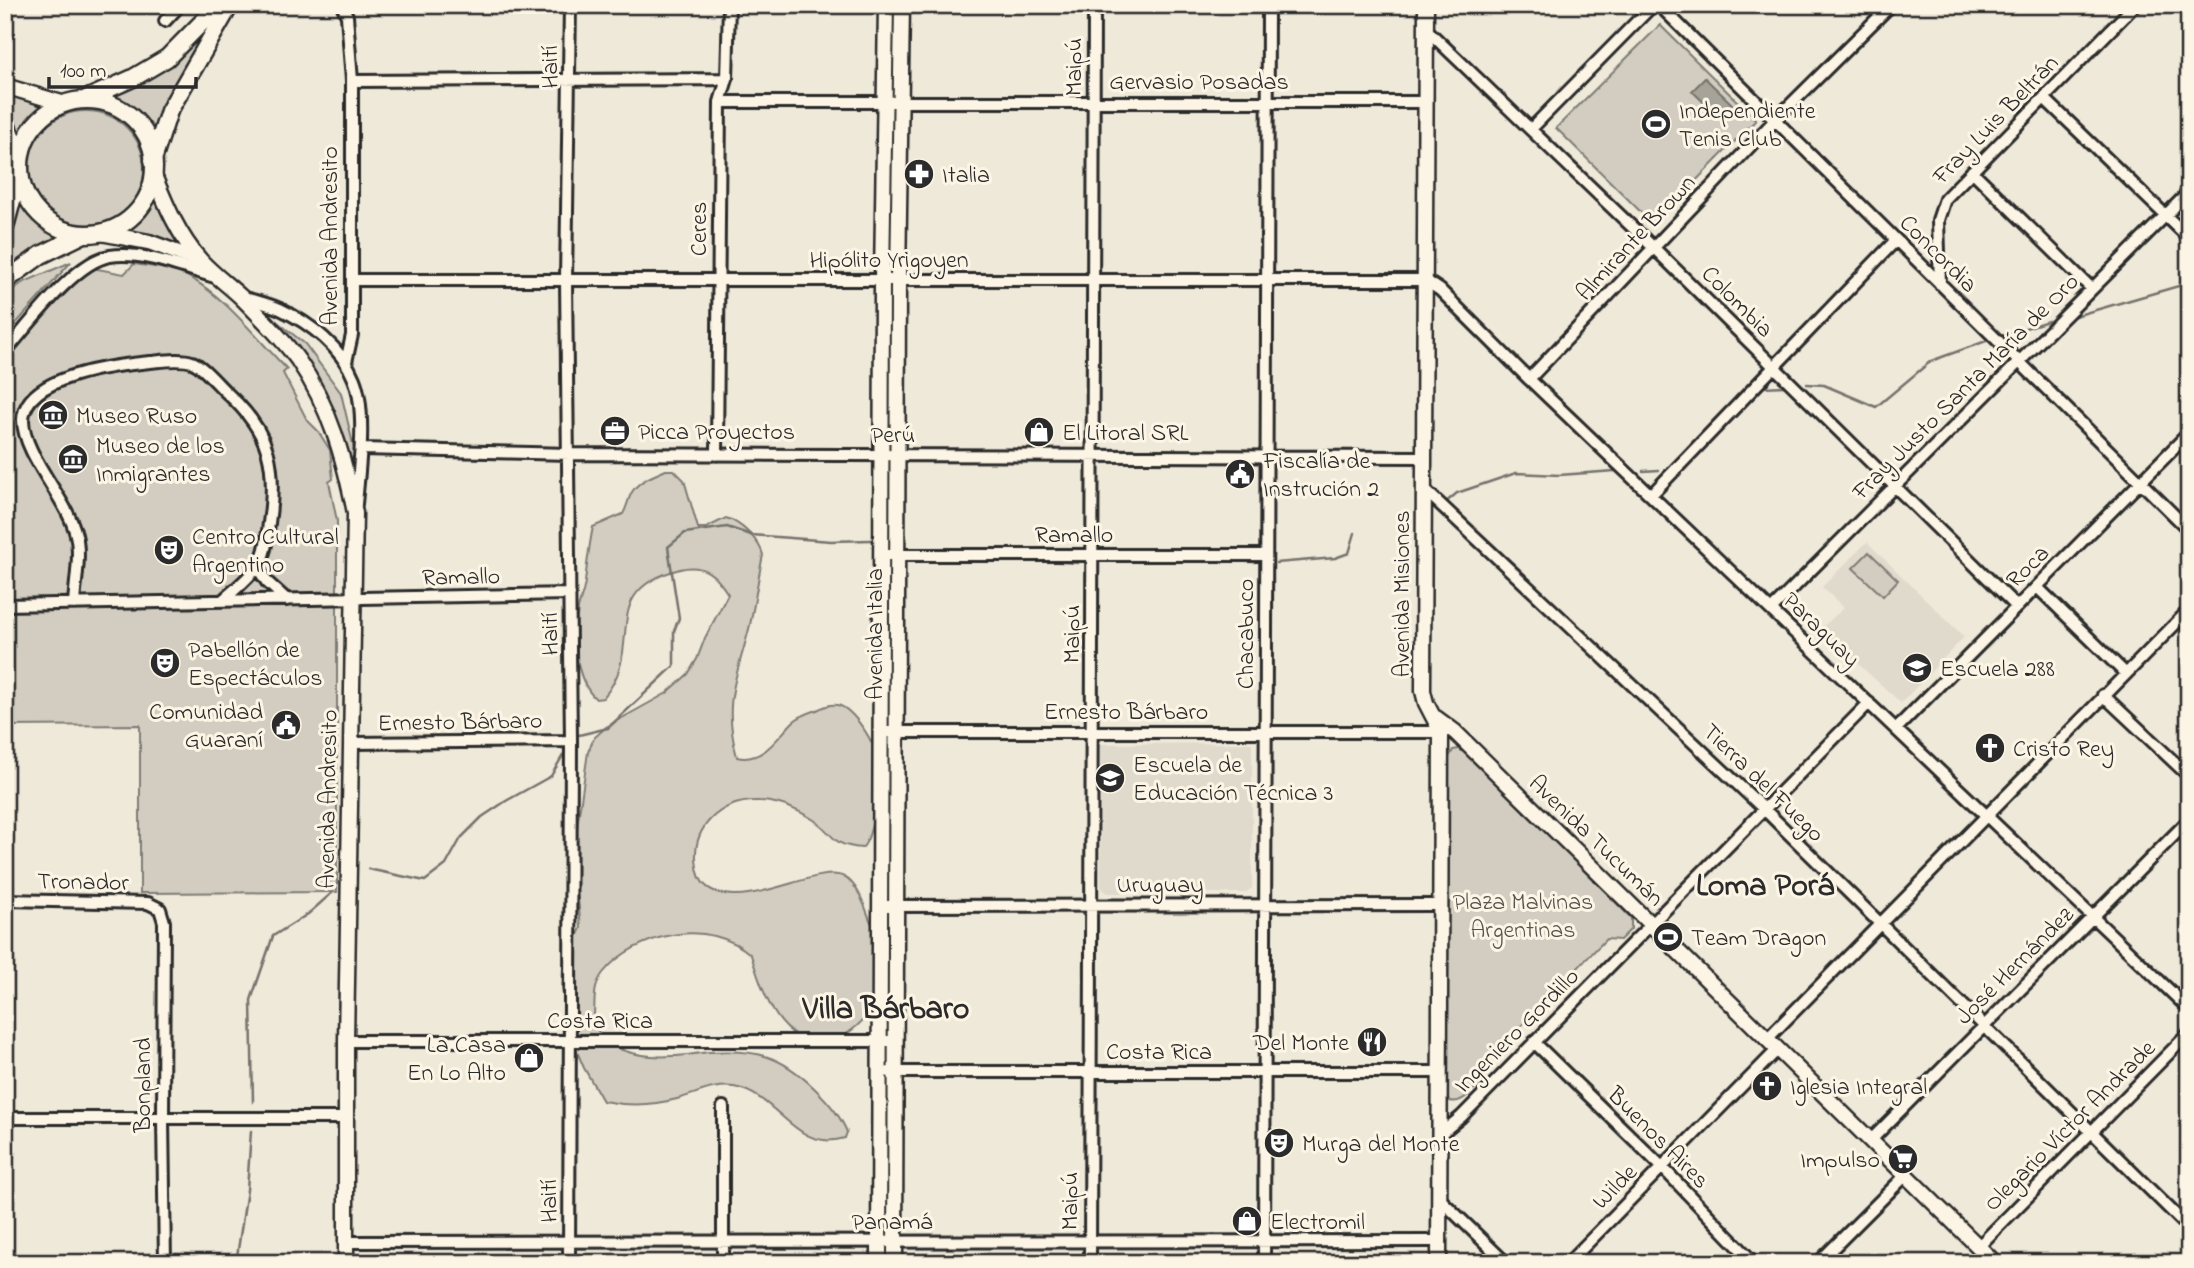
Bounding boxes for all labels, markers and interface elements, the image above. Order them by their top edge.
street label: Maipú [1058,38,1093,96]
street label: Haití [534,45,569,89]
scale bar [49,46,196,90]
street label: Fray Luis Beltrán [1925,48,2069,195]
text: 100 m [60,57,106,87]
street label: Gervasio Posadas [1109,66,1289,101]
place label: Independiente Tenis Club [1679,95,1816,158]
sports icon: Independiente Tenis Club [1639,107,1673,141]
street label: Avenida Andresito [314,146,349,326]
pharmacy icon: Italia [902,157,936,191]
place label: Italia [942,159,990,194]
street label: Almirante Brown [1569,167,1705,310]
street label: Ceres [683,202,718,256]
street label: Concordia [1890,207,1985,302]
street label: Hipólito Yrigoyen [809,244,969,280]
street label: Colombia [1692,259,1780,347]
street label: Fray Justo Santa María de Oro [1844,266,2089,511]
museum icon: Museo Ruso [36,398,70,432]
place label: Museo Ruso [76,400,197,435]
office icon: Picca Proyectos [598,414,632,448]
shop icon: El Litoral SRL [1022,415,1056,449]
place label: Picca Proyectos [638,416,795,452]
place label: El Litoral SRL [1062,417,1188,452]
street label: Perú [871,419,915,454]
place label: Museo de los Inmigrantes [96,430,225,493]
museum icon: Museo de los Inmigrantes [56,442,90,476]
place label: Fiscalía de Instrución 2 [1262,445,1379,508]
public building icon: Fiscalía de Instrución 2 [1223,457,1257,491]
street label: Avenida Misiones [1386,511,1421,677]
street label: Ramallo [1035,519,1113,554]
place label: Centro Cultural Argentino [192,521,339,584]
theatre icon: Centro Cultural Argentino [152,533,186,567]
street label: Roca [1999,538,2059,598]
street label: Ramallo [422,560,501,597]
street label: Avenida Italia [859,568,894,700]
street label: Chacabuco [1230,579,1265,689]
street label: Paraguay [1773,585,1867,678]
street label: Maipú [1056,605,1091,663]
street label: Haití [534,612,569,656]
place label: Pabellón de Espectáculos [188,634,322,697]
theatre icon: Pabellón de Espectáculos [148,646,182,680]
school or university icon: Escuela 288 [1900,651,1934,685]
place label: Escuela 288 [1940,653,2055,688]
place label: Comunidad Guaraní [149,696,264,759]
street label: Ernesto Bárbaro [1044,696,1208,731]
street label: Ernesto Bárbaro [377,705,543,742]
public building icon: Comunidad Guaraní [269,708,303,742]
street label: Avenida Andresito [310,709,349,889]
street label: Tierra del Fuego [1693,716,1831,851]
church icon: Cristo Rey [1973,731,2007,765]
place label: Cristo Rey [2013,733,2114,769]
place label: Escuela de Educación Técnica 3 [1133,749,1333,812]
school or university icon: Escuela de Educación Técnica 3 [1093,761,1127,795]
street label: Avenida Tucumán [1519,768,1671,916]
district label: Loma Porá [1696,864,1835,911]
street label: Tronador [37,865,130,902]
street label: Uruguay [1116,869,1204,905]
park label: Plaza Malvinas Argentinas [1453,886,1593,949]
street label: José Hernández [1948,899,2084,1034]
sports icon: Team Dragon [1651,920,1685,954]
place label: Team Dragon [1691,922,1826,957]
street label: Ingeniero Gordillo [1447,961,1589,1103]
district label: Villa Bárbaro [802,987,969,1034]
street label: Costa Rica [547,1005,653,1040]
restaurant icon: Del Monte [1355,1025,1389,1059]
place label: Del Monte [1252,1027,1349,1062]
place label: La Casa En Lo Alto [407,1029,506,1092]
street label: Olegario Víctor Andrade [1977,1033,2165,1221]
street label: Costa Rica [1106,1036,1212,1071]
street label: Bonpland [127,1037,162,1134]
shop icon: La Casa En Lo Alto [512,1041,546,1075]
church icon: Iglesia Integral [1750,1069,1784,1103]
place label: Iglesia Integral [1790,1071,1927,1106]
street label: Buenos Aires [1597,1079,1716,1198]
theatre icon: Murga del Monte [1262,1126,1296,1160]
place label: Murga del Monte [1302,1128,1460,1163]
supermarket icon: Impulso [1886,1142,1920,1176]
place label: Impulso [1800,1144,1880,1179]
street label: Wilde [1585,1157,1647,1219]
street label: Maipú [1054,1172,1089,1230]
street label: Haití [533,1179,568,1223]
shop icon: Electromil [1230,1204,1264,1238]
street label: Panamá [852,1206,932,1241]
place label: Electromil [1270,1206,1365,1241]

